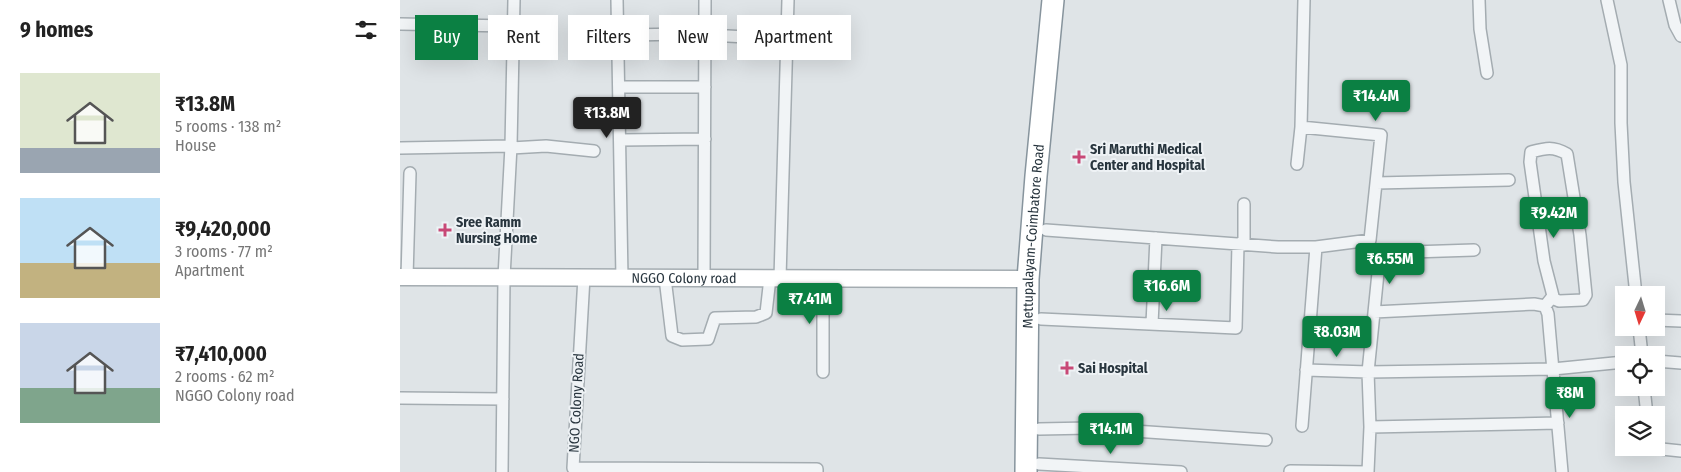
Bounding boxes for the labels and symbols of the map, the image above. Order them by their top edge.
pin: ₹14.4M [1335,80,1417,122]
pin: ₹13.8M [566,96,648,139]
place label: Sri Maruthi Medical Center and Hospital [1090,141,1205,174]
street label: Mettupalayam-Coimbatore Road [1019,143,1048,329]
marker: Sri Maruthi Medical Center and Hospital [1072,150,1086,164]
pin: ₹9.42M [1513,196,1595,239]
place label: Sree Ramm Nursing Home [456,214,537,247]
marker: Sree Ramm Nursing Home [438,223,452,237]
pin: ₹6.55M [1349,242,1431,285]
street label: NGGO Colony road [632,270,736,287]
pin: ₹16.6M [1126,270,1208,312]
pin: ₹7.41M [769,282,851,325]
north arrow [1615,286,1665,336]
pin: ₹8.03M [1296,316,1378,358]
street label: NGO Colony Road [565,353,588,453]
place label: Sai Hospital [1078,360,1148,377]
marker: Sai Hospital [1060,361,1074,375]
pin: ₹8M [1546,376,1594,419]
pin: ₹14.1M [1070,412,1152,455]

